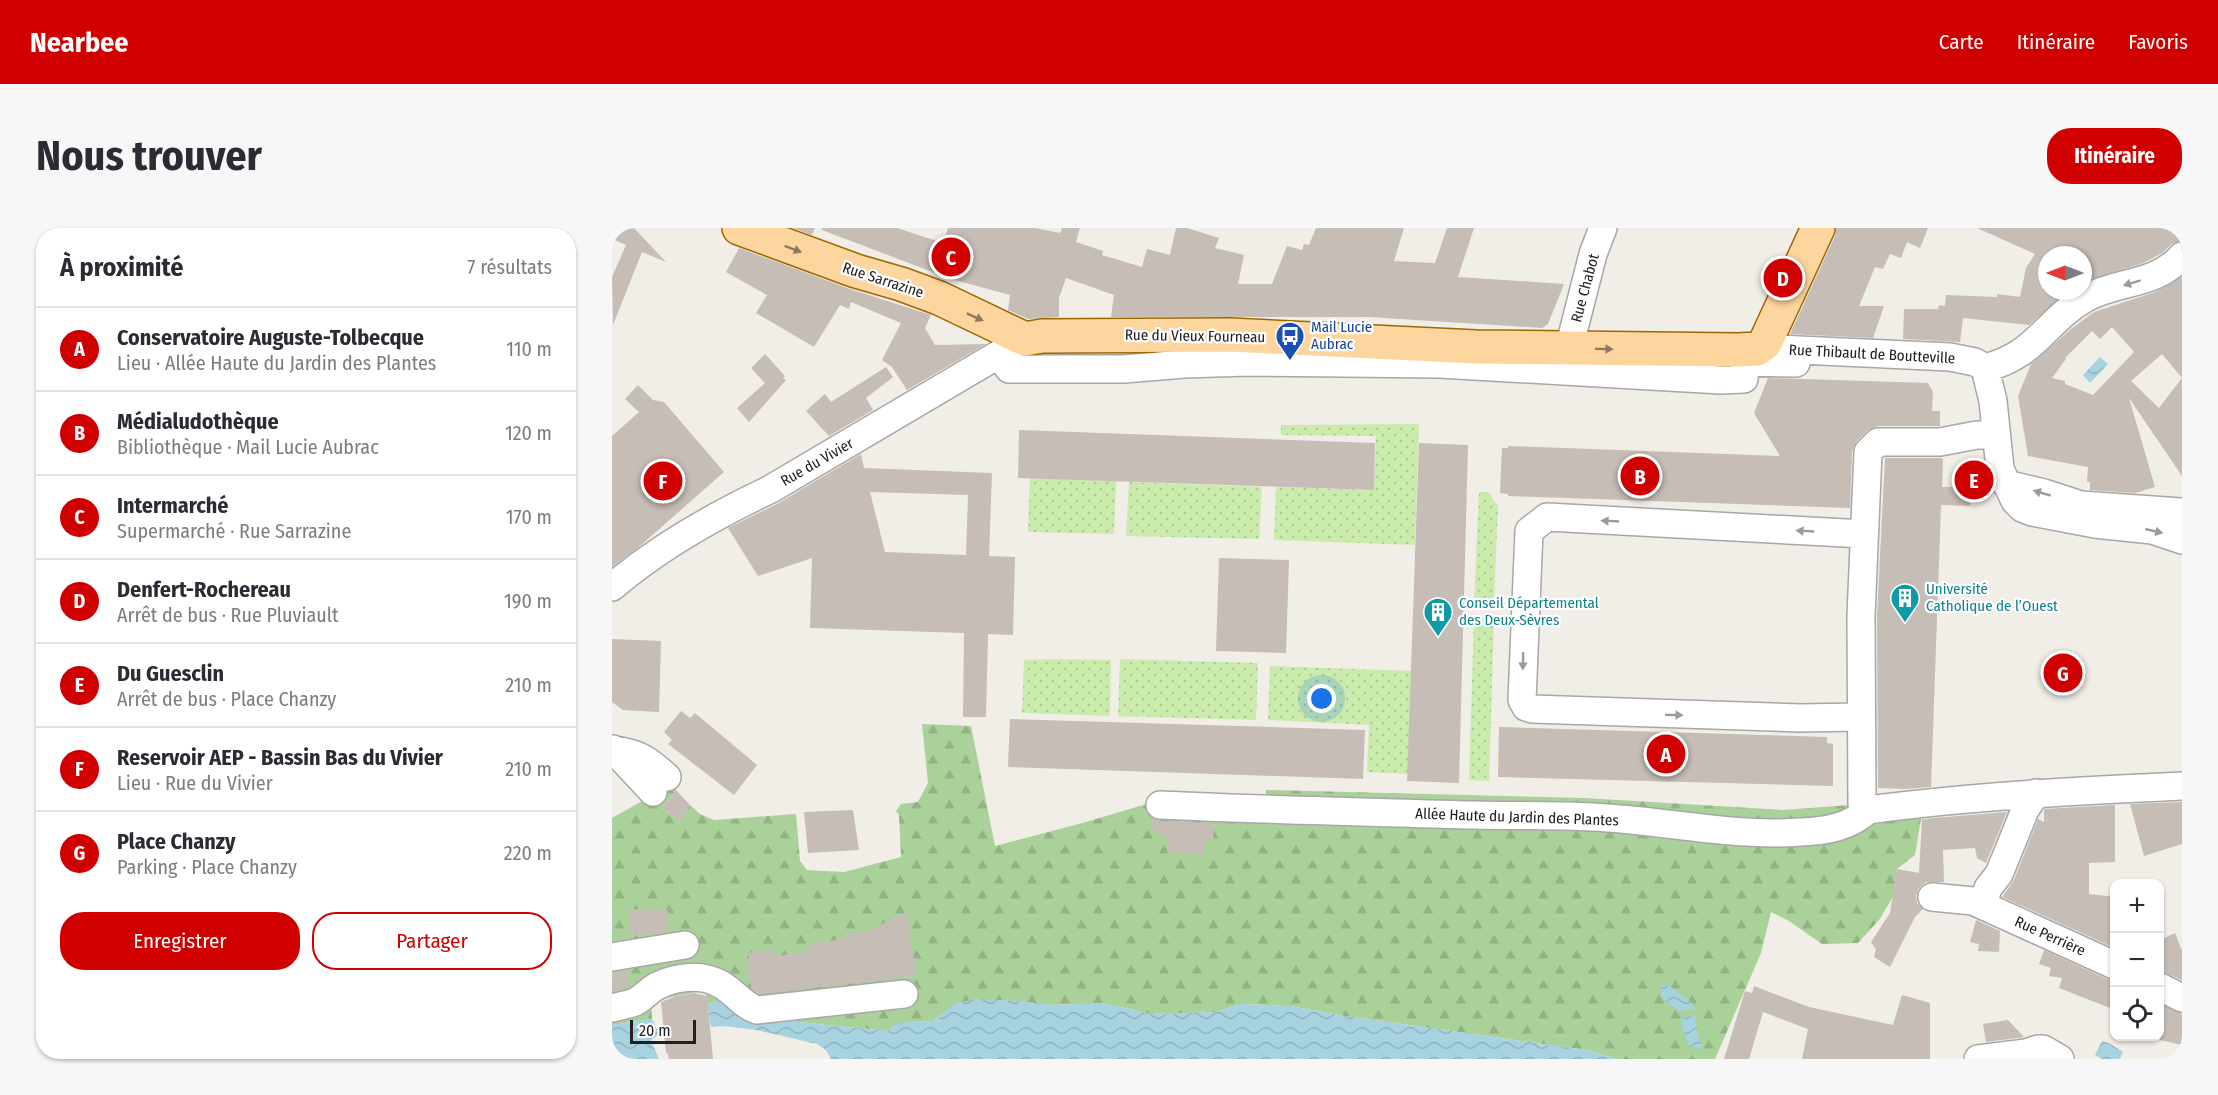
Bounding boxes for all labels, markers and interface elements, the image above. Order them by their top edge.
text: Nearbee [30,26,129,59]
text: Carte [1939,29,1984,55]
text: Itinéraire [2017,29,2095,55]
text: Favoris [2128,29,2188,55]
button: Itinéraire [2047,128,2182,184]
text: Nous trouver [36,131,262,181]
pin: C [932,234,970,279]
one-way arrow [784,244,802,254]
north arrow [2038,246,2092,300]
text: À proximité [60,252,183,283]
street label: Rue Chabot [1567,252,1603,324]
text: 7 résultats [467,255,552,279]
pin: D [1764,256,1802,300]
street label: Rue Sarrazine [840,258,926,302]
one-way arrow [2123,279,2141,288]
one-way arrow [967,312,984,321]
place label: Mail Lucie Aubrac [1311,318,1372,353]
bus stop icon: Mail Lucie Aubrac [1274,320,1306,362]
text: Conservatoire Auguste-Tolbecque [117,324,424,351]
street label: Rue du Vieux Fourneau [1125,326,1265,346]
text: A [74,337,85,361]
text: 110 m [506,337,552,361]
street label: Rue Thibault de Boutteville [1788,341,1956,367]
one-way arrow [1595,344,1614,353]
text: Lieu · Allée Haute du Jardin des Plantes [117,351,436,375]
text: Médialudothèque [117,408,279,435]
text: B [74,421,85,445]
text: 120 m [505,421,552,445]
street label: Rue du Vivier [777,434,857,490]
text: Bibliothèque · Mail Lucie Aubrac [117,435,379,459]
pin: B [1620,454,1660,498]
pin: F [644,458,682,504]
pin: E [1954,458,1994,502]
one-way arrow [2033,488,2051,497]
text: Intermarché [117,492,228,519]
text: C [74,505,85,529]
text: 170 m [506,505,552,529]
one-way arrow [1601,516,1620,525]
text: Supermarché · Rue Sarrazine [117,519,351,543]
one-way arrow [1796,526,1815,535]
one-way arrow [2145,527,2163,537]
text: Denfert-Rochereau [117,576,291,603]
place label: Université Catholique de l’Ouest [1926,580,2058,615]
building icon: Université Catholique de l’Ouest [1889,582,1921,624]
text: D [74,589,85,613]
text: 190 m [504,589,552,613]
place label: Conseil Départemental des Deux-Sèvres [1459,594,1599,629]
building icon: Conseil Départemental des Deux-Sèvres [1422,596,1454,638]
text: Arrêt de bus · Rue Pluviault [117,603,339,627]
pin: G [2044,650,2082,696]
one-way arrow [1519,652,1528,671]
text: Du Guesclin [117,660,224,687]
text: E [75,673,84,697]
text: 210 m [505,673,552,697]
your location [1307,684,1336,713]
text: Arrêt de bus · Place Chanzy [117,687,336,711]
one-way arrow [1664,711,1683,720]
pin: A [1646,732,1686,776]
text: Reservoir AEP - Bassin Bas du Vivier [117,744,443,771]
text: F [75,757,84,781]
text: 210 m [505,757,552,781]
text: Lieu · Rue du Vivier [117,771,273,795]
street label: Allée Haute du Jardin des Plantes [1415,804,1619,830]
text: Place Chanzy [117,828,235,855]
text: G [74,841,85,865]
text: 220 m [504,841,552,865]
text: Parking · Place Chanzy [117,855,297,879]
map controls [2110,879,2164,1041]
button: + [2110,879,2164,933]
button: Enregistrer [60,912,300,970]
button: Partager [312,912,552,970]
street label: Rue Perrière [2012,912,2088,960]
button: − [2110,933,2164,987]
button: locate [2110,987,2164,1041]
scale bar [630,1017,696,1044]
text: 20 m [639,1021,670,1040]

